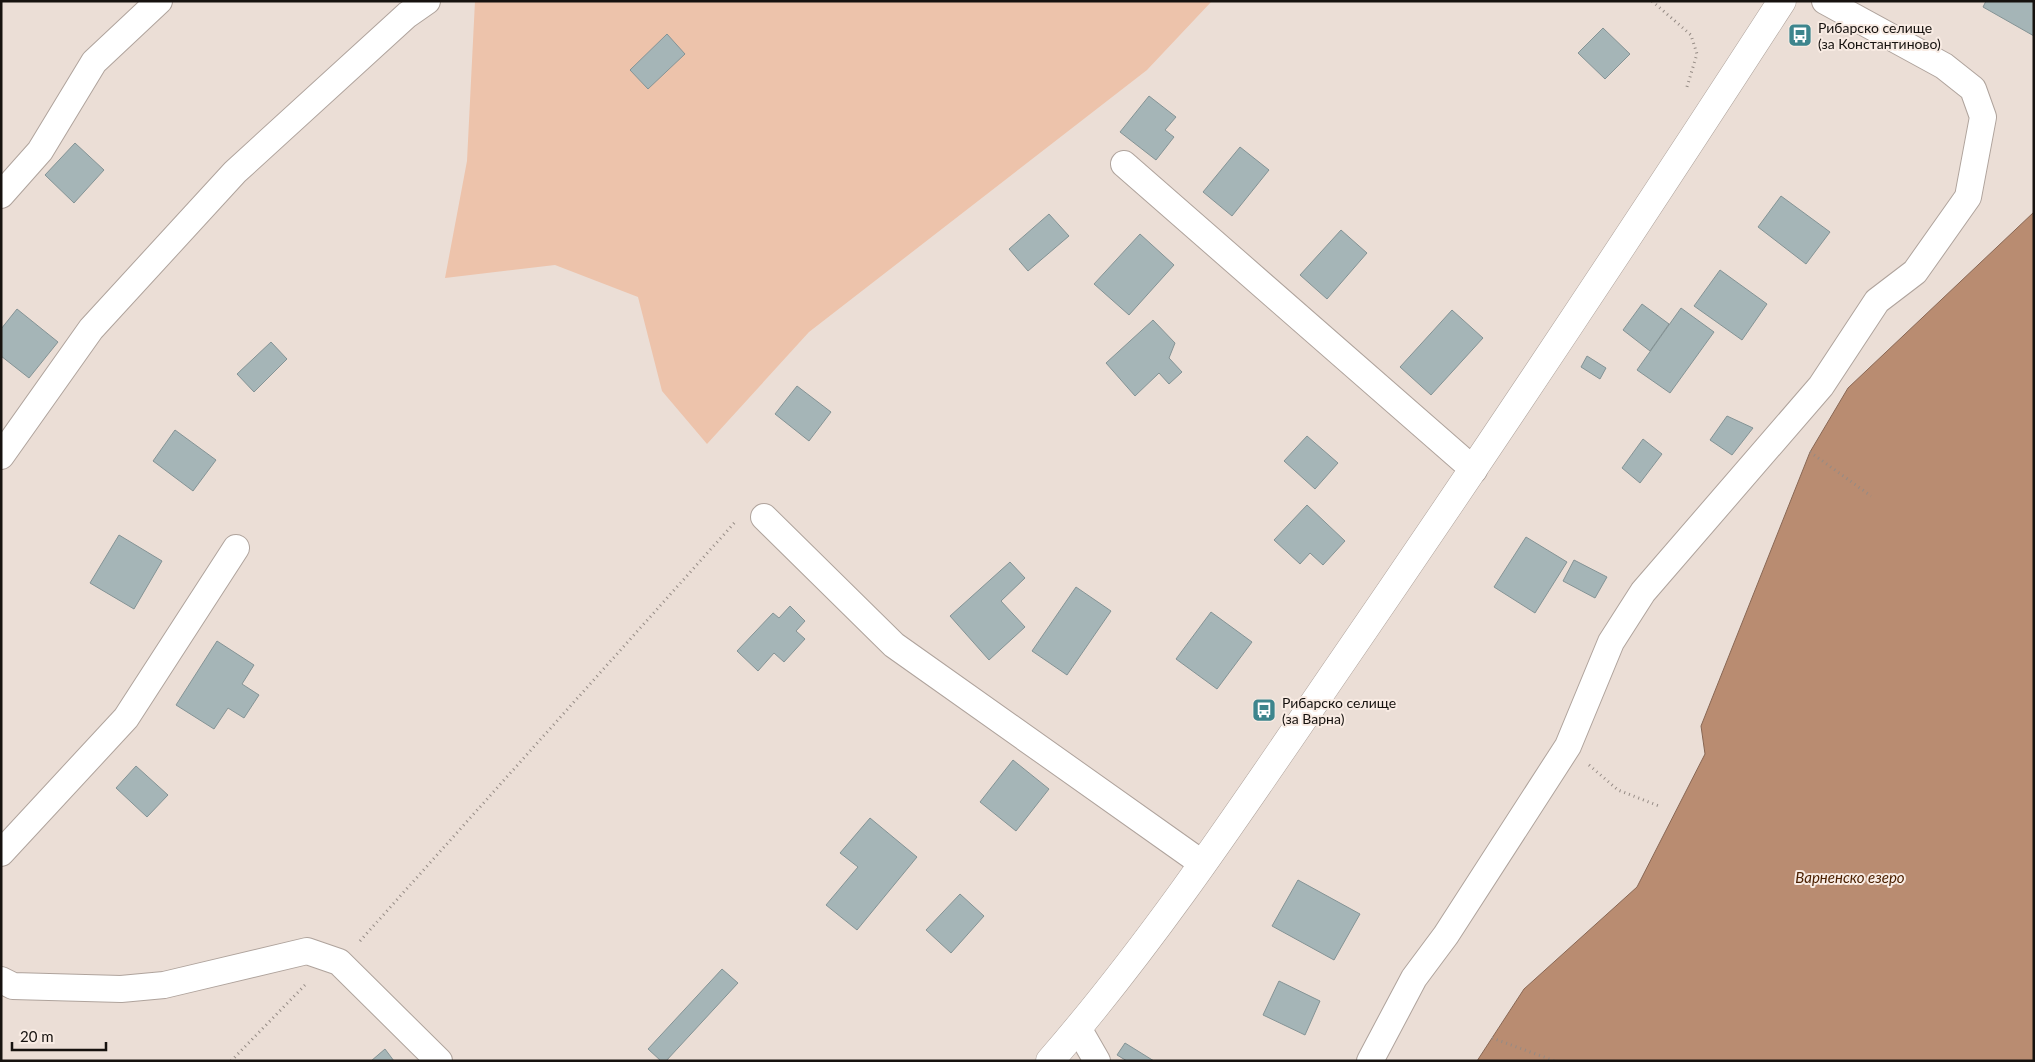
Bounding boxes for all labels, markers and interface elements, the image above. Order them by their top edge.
place label: Рибарско селище (за Константиново) [1818,19,1941,52]
bus stop icon: Рибарско селище (за Константиново) [1787,22,1813,48]
place label: Рибарско селище (за Варна) [1282,694,1396,727]
bus stop icon: Рибарско селище (за Варна) [1251,697,1277,723]
water label: Варненско езеро [1795,868,1905,886]
scale bar [12,1020,106,1052]
text: 20 m [20,1027,54,1045]

